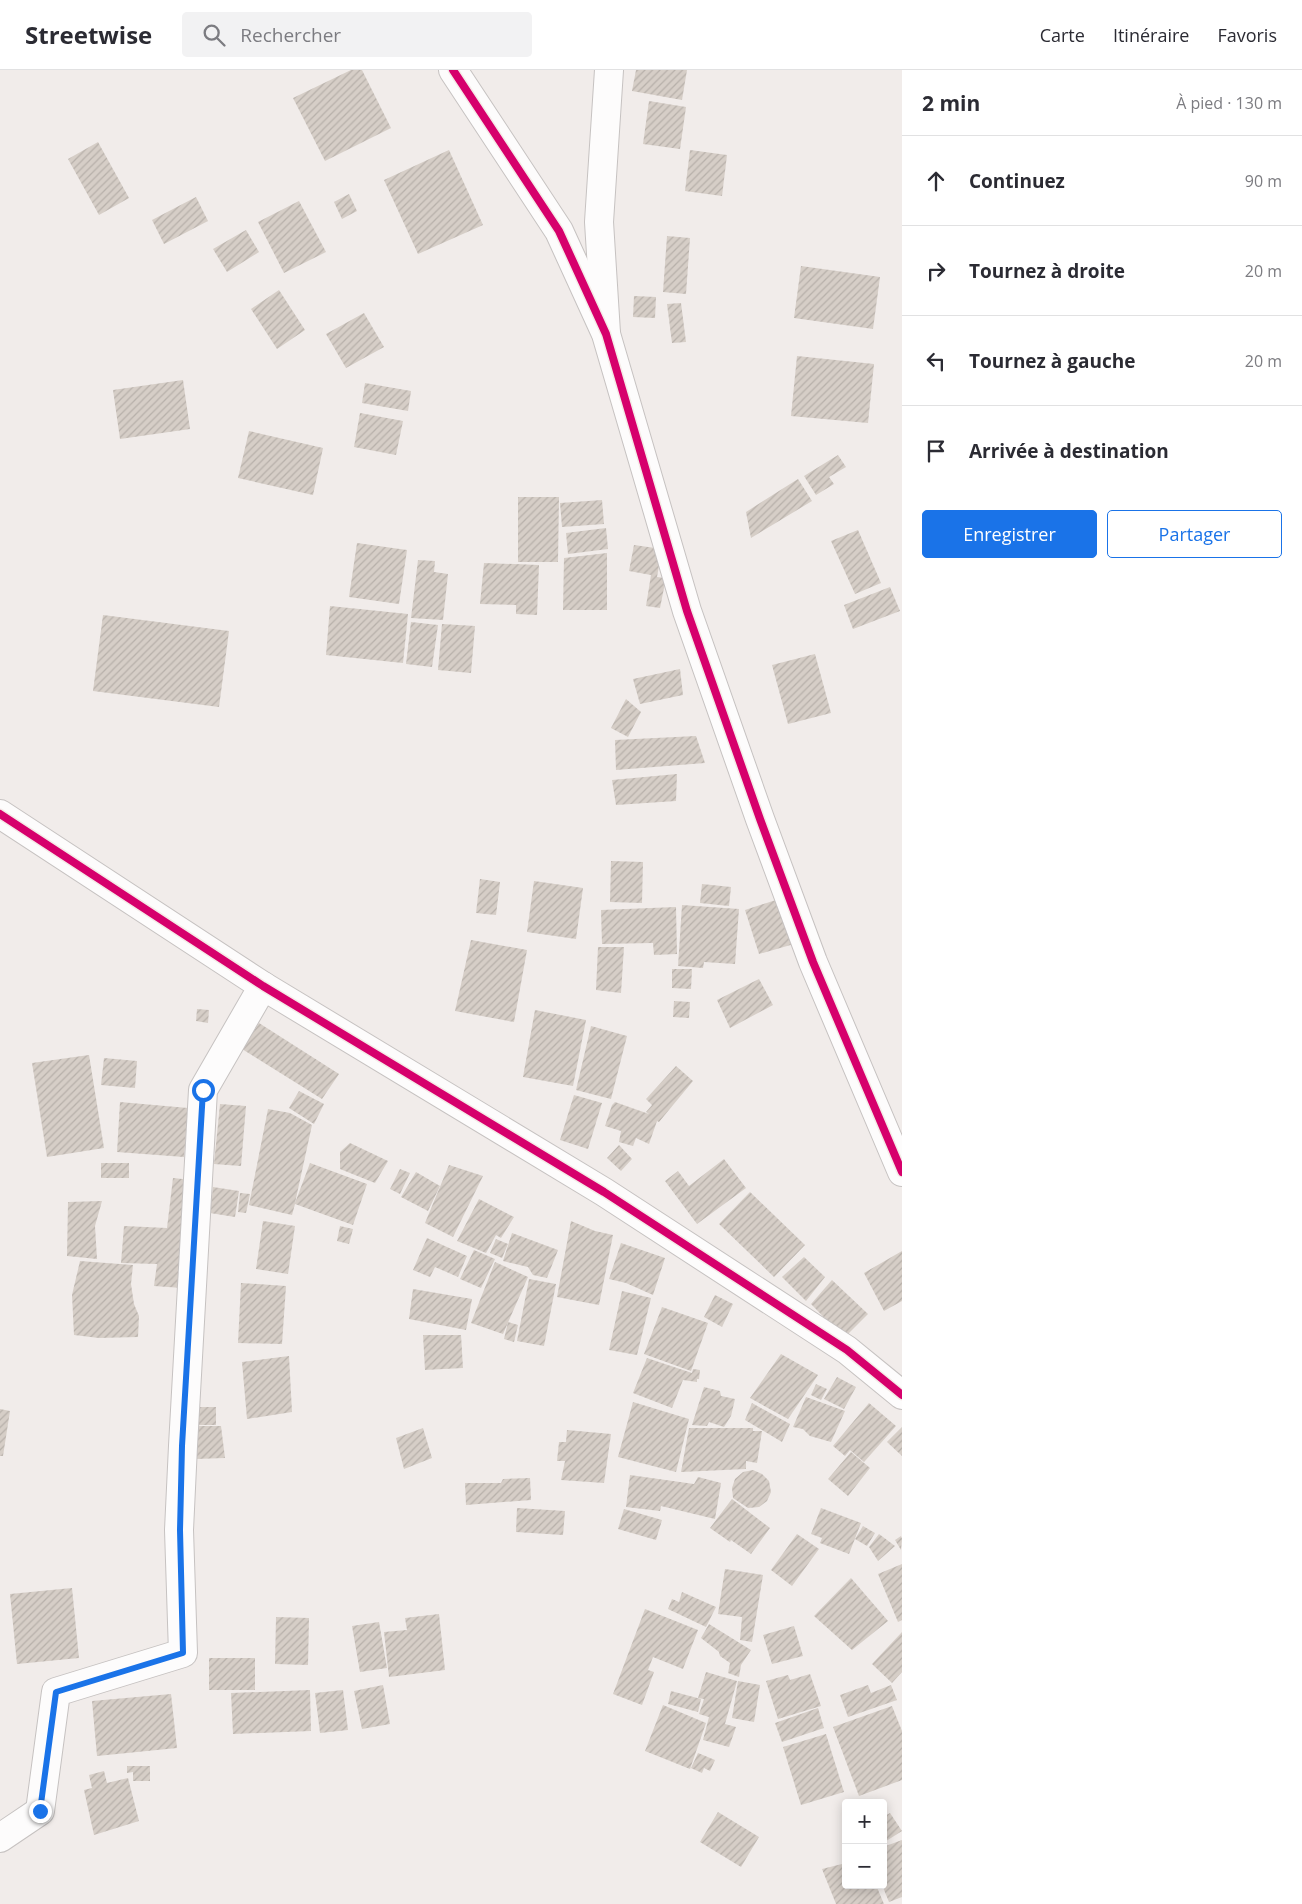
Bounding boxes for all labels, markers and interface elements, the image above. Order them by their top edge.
search box [182,12,532,57]
text: Streetwise [25,18,152,51]
icon: search [200,21,228,49]
text: Rechercher [240,22,341,48]
text: Carte [1040,23,1085,47]
text: Itinéraire [1113,23,1189,47]
text: Favoris [1217,23,1277,47]
text: 2 min [922,89,980,117]
text: À pied · 130 m [1176,92,1282,114]
icon: ahead [922,167,950,195]
text: Continuez [969,168,1065,194]
text: 90 m [1245,170,1282,192]
icon: right [922,257,950,285]
text: Tournez à droite [969,258,1125,284]
text: 20 m [1245,260,1282,282]
icon: left [922,347,950,375]
text: Tournez à gauche [969,348,1135,374]
text: 20 m [1245,350,1282,372]
icon: arrive [922,437,950,465]
text: Arrivée à destination [969,438,1169,464]
button: Enregistrer [922,510,1097,558]
button: Partager [1107,510,1282,558]
route start [192,1079,215,1102]
map controls [842,1799,887,1889]
button: + [842,1799,887,1844]
route end [29,1800,52,1823]
button: − [842,1844,887,1889]

